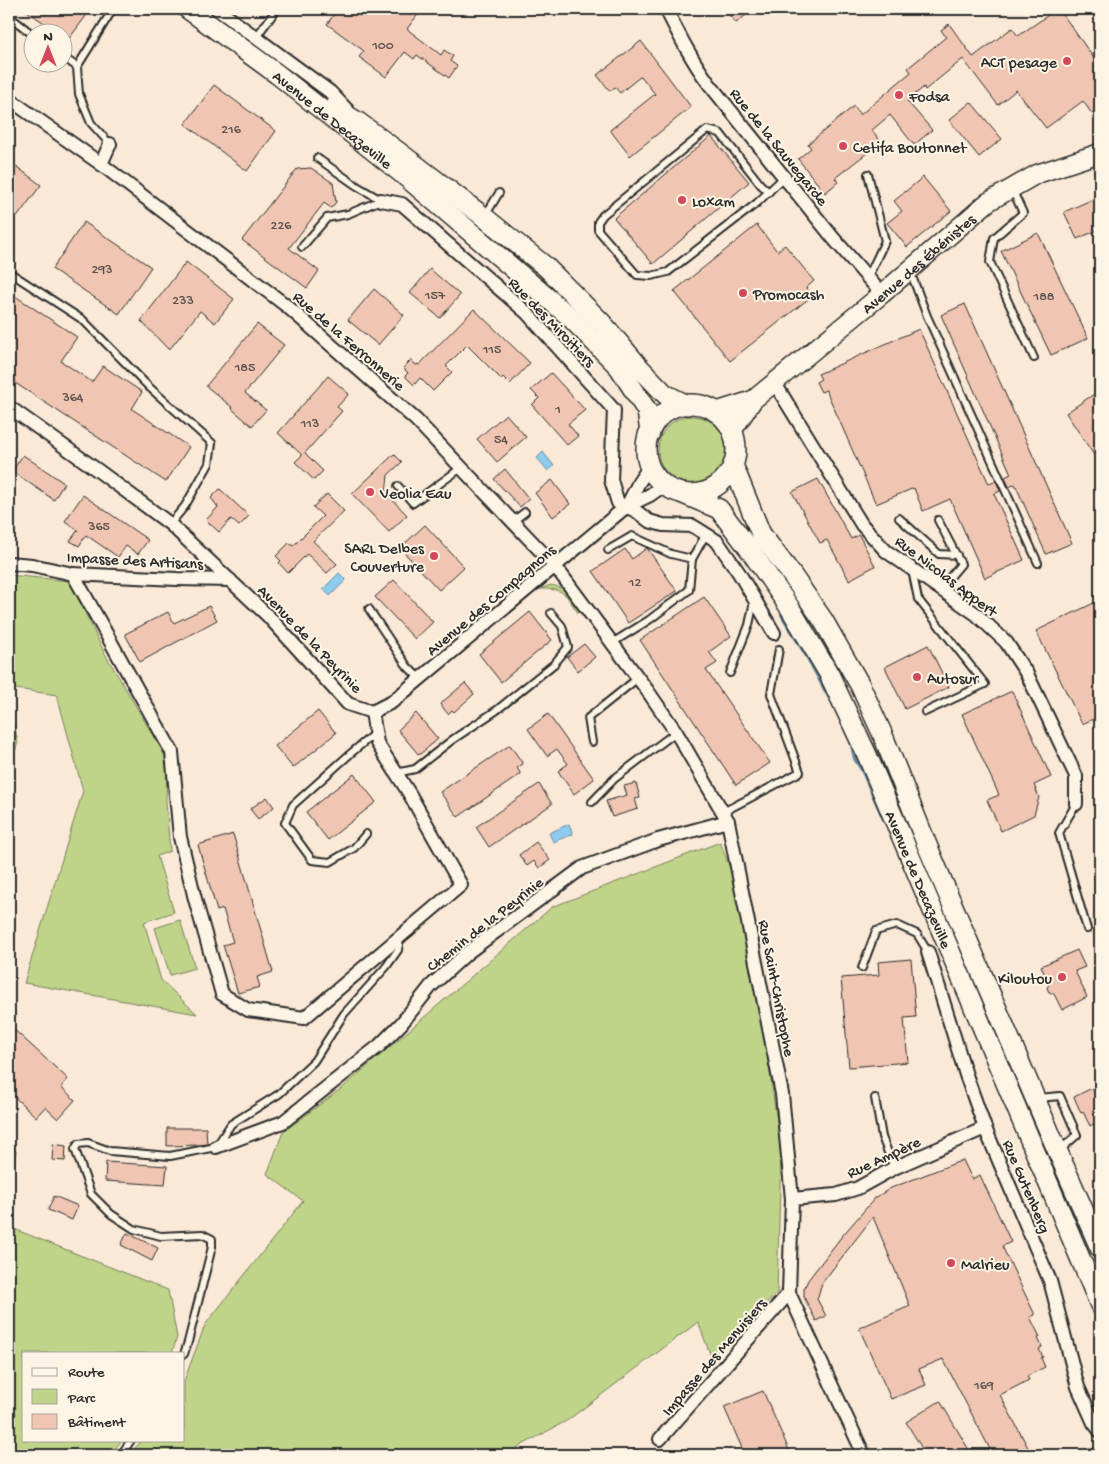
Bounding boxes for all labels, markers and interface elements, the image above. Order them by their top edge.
north arrow [22,22,72,72]
text: N [43,29,53,46]
house number: 100 [371,38,394,55]
place label: ACT pesage [981,55,1058,74]
marker: ACT pesage [1061,55,1073,67]
street label: Avenue de Decazeville [267,68,395,175]
street label: Rue de la Sauvegarde [724,86,831,211]
marker: Fodsa [893,89,905,101]
place label: Fodsa [908,89,951,108]
house number: 216 [221,122,242,139]
marker: Cetifa Boutonnet [837,140,849,152]
place label: Cetifa Boutonnet [853,140,968,159]
marker: Loxam [676,194,688,206]
place label: Loxam [692,194,735,213]
street label: Avenue des Ébénistes [859,210,982,319]
house number: 226 [271,218,292,235]
house number: 293 [91,262,113,279]
street label: Rue des Miroitiers [503,275,599,373]
marker: Promocash [737,287,749,299]
place label: Promocash [752,287,825,306]
house number: 157 [424,288,446,305]
street label: Rue de la Ferronnerie [288,289,408,397]
house number: 188 [1033,289,1055,306]
house number: 233 [172,293,194,310]
house number: 115 [482,342,501,359]
house number: 185 [234,360,255,377]
house number: 364 [62,390,84,407]
house number: 1 [554,402,561,419]
house number: 113 [300,416,319,433]
house number: 54 [494,432,508,449]
marker: Veolia Eau [364,486,376,498]
place label: Veolia Eau [379,486,452,505]
house number: 365 [87,519,110,536]
street label: Rue Nicolas Appert [890,533,1001,623]
place label: SARL Delbes Couverture [344,541,425,578]
street label: Avenue des Compagnons [424,541,562,661]
street label: Impasse des Artisans [66,549,205,576]
marker: SARL Delbes Couverture [428,550,440,562]
house number: 12 [628,575,641,592]
street label: Avenue de la Peyrinie [252,582,365,699]
marker: Autosur [911,671,923,683]
place label: Autosur [927,671,979,690]
street label: Avenue de Decazeville [879,809,954,953]
street label: Chemin de la Peyrinie [424,874,549,977]
street label: Rue Saint-Christophe [752,919,797,1059]
place label: Kiloutou [998,971,1052,990]
marker: Kiloutou [1056,971,1068,983]
street label: Rue Ampère [845,1134,925,1184]
street label: Rue Gutenberg [997,1138,1053,1237]
marker: Malrieu [945,1257,957,1269]
place label: Malrieu [961,1257,1010,1276]
street label: Impasse des Menuisiers [659,1295,773,1421]
legend [22,1352,185,1442]
text: Route [68,1364,105,1382]
house number: 169 [973,1378,994,1395]
text: Parc [67,1390,96,1408]
text: Bâtiment [67,1414,127,1432]

